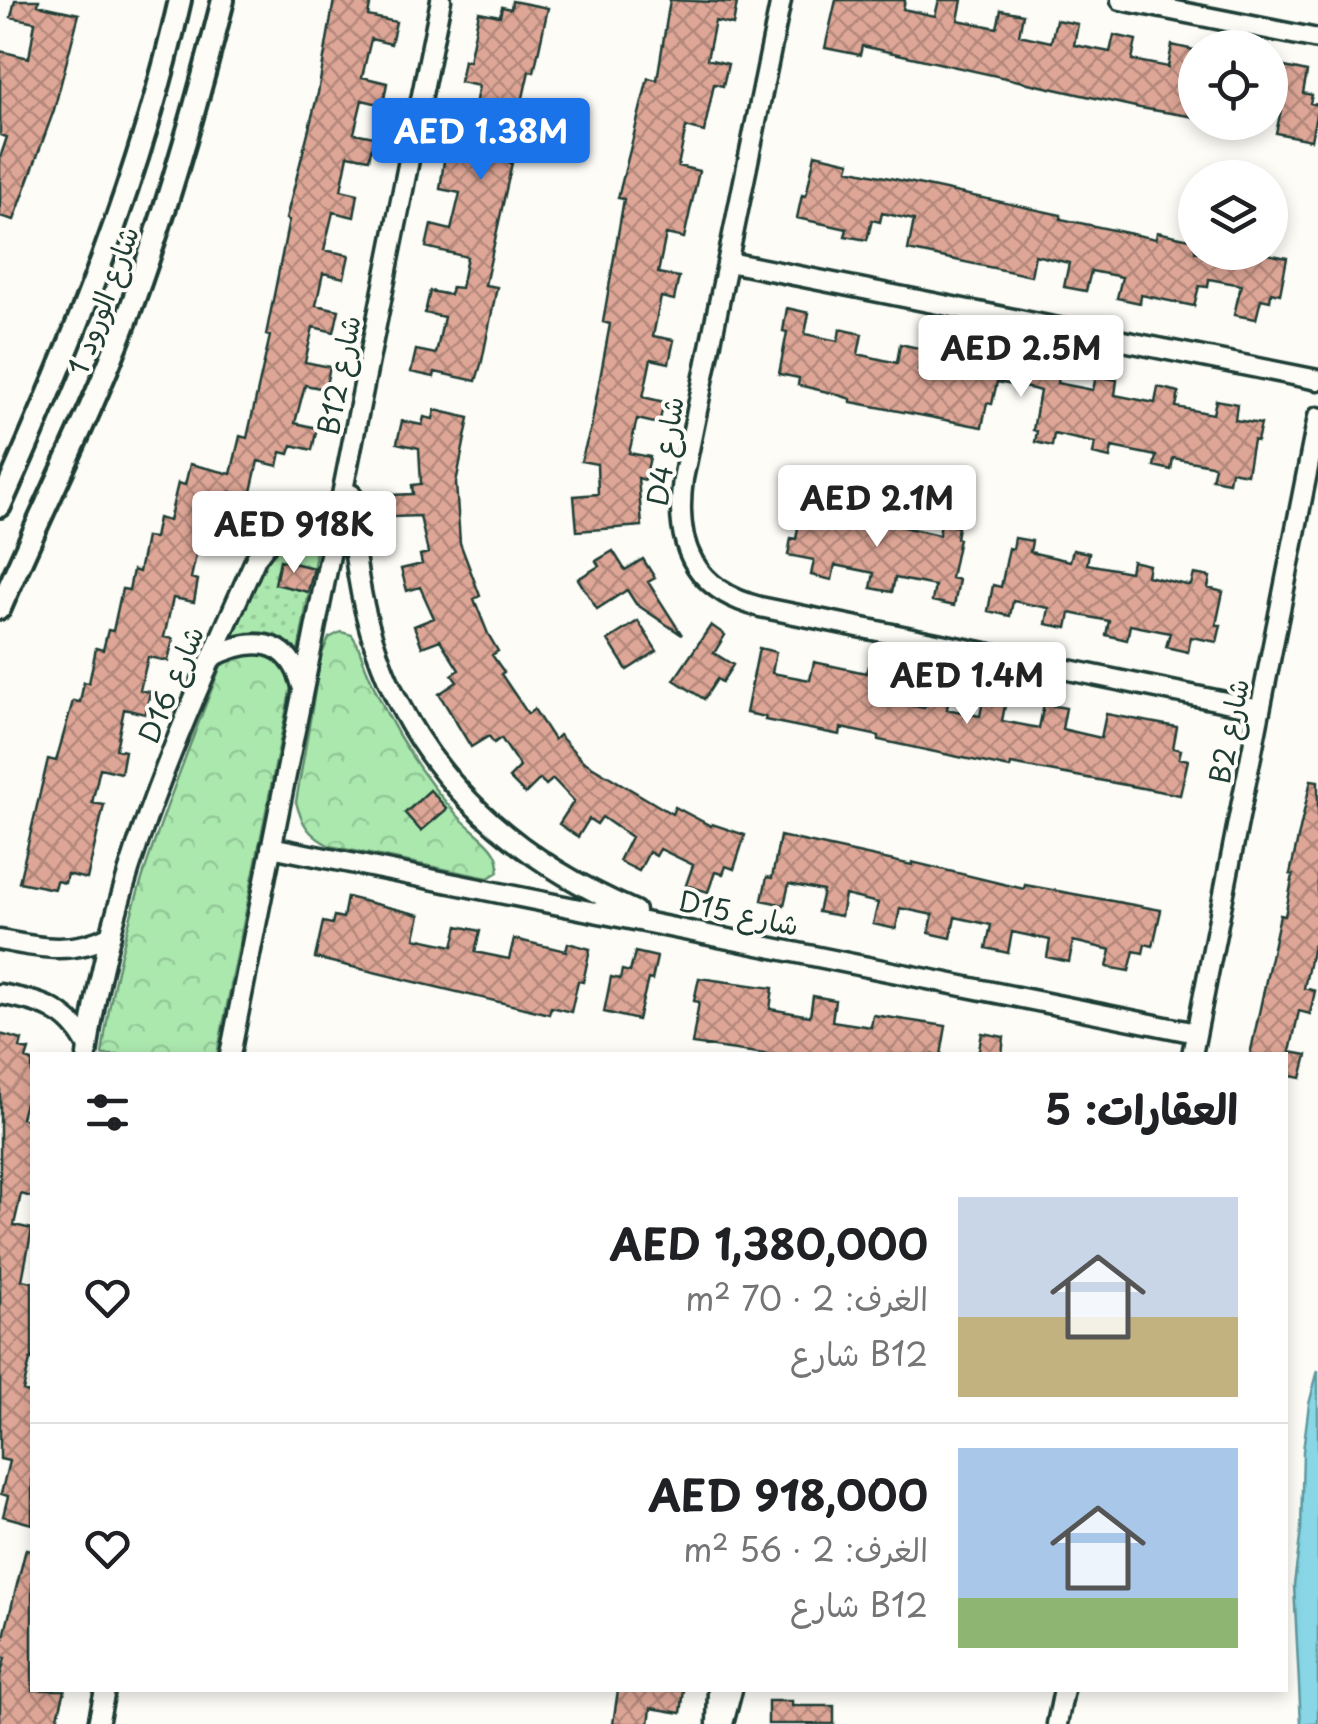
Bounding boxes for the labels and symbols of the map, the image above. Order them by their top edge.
pin: AED 1.38M [367,98,595,183]
street label: شارع الورود 1 [55,219,149,381]
street label: B12 شارع [305,311,371,439]
pin: AED 2.5M [918,315,1124,400]
street label: D4 شارع [634,393,694,509]
pin: AED 2.1M [774,465,980,550]
pin: AED 918K [191,491,397,576]
street label: D16 شارع [126,619,214,749]
pin: AED 1.4M [864,642,1070,727]
street label: B2 شارع [1197,675,1259,787]
street label: D15 شارع [675,878,803,946]

